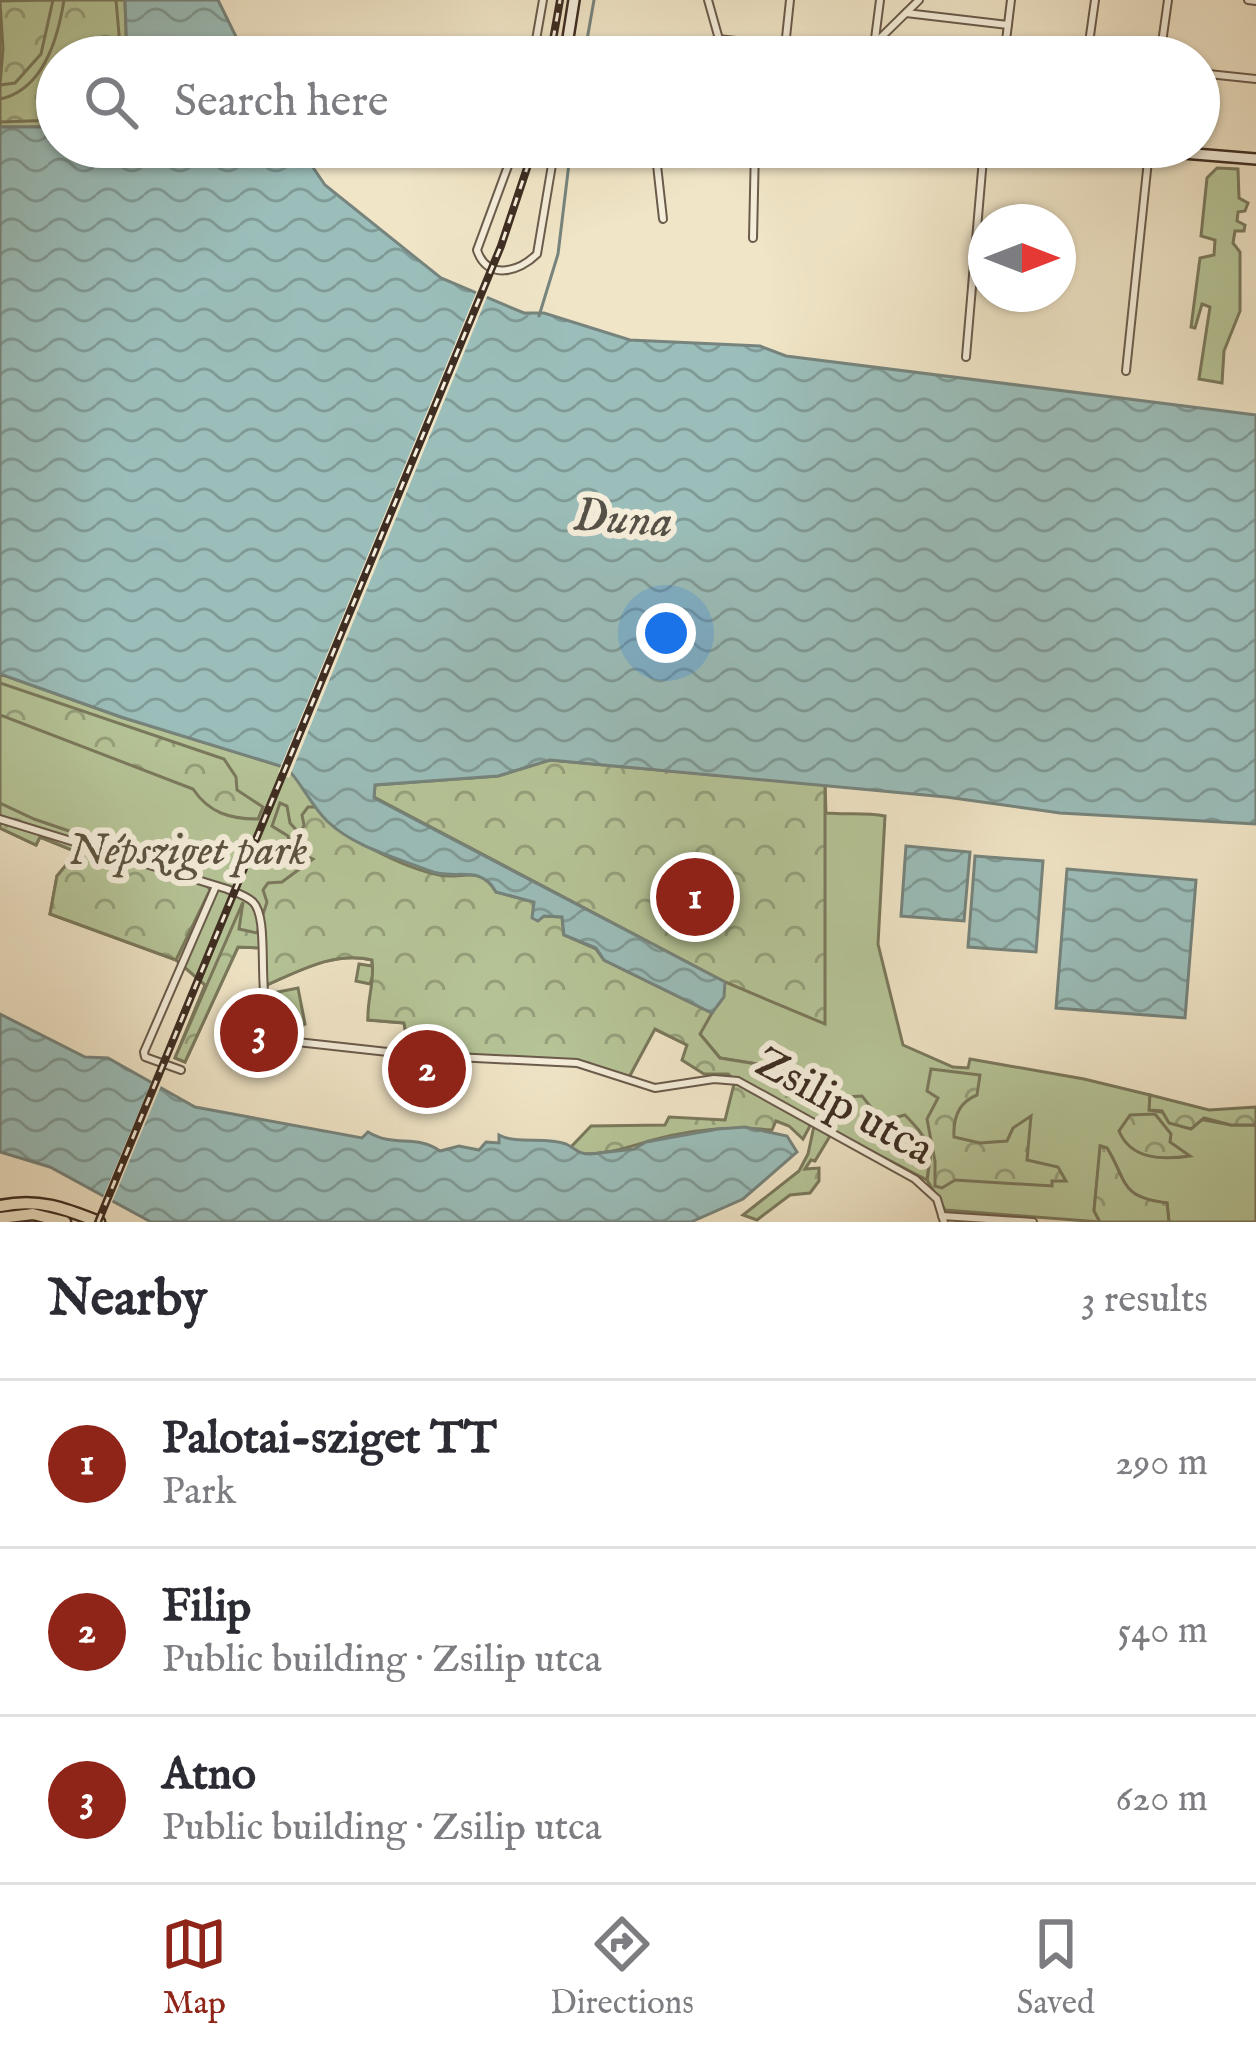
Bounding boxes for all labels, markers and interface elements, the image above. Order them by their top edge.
search box [36,36,1220,168]
icon: search [78,69,144,135]
text: Search here [174,74,388,131]
north arrow [968,204,1076,312]
water label: Duna [571,487,675,553]
your location [636,603,696,663]
park label: Népsziget park [68,823,308,881]
pin: 1 [656,852,734,942]
pin: 3 [220,988,298,1078]
pin: 2 [388,1024,466,1114]
street label: Zsilip utca [745,1035,944,1180]
text: Nearby [48,1268,207,1333]
text: 3 results [1081,1276,1208,1325]
text: Palotai-sziget TT [162,1411,497,1468]
text: 1 [80,1439,94,1488]
text: 290 m [1115,1439,1208,1488]
text: Park [162,1468,236,1517]
text: Filip [162,1579,251,1636]
text: 2 [78,1607,96,1656]
text: 540 m [1117,1607,1208,1656]
text: Public building · Zsilip utca [162,1636,602,1685]
text: Atno [162,1747,256,1804]
text: 3 [80,1775,94,1824]
text: 620 m [1115,1775,1208,1824]
text: Public building · Zsilip utca [162,1804,602,1853]
tab: Map [161,1911,227,2025]
tab: Directions [550,1911,694,2025]
tab: Saved [1017,1911,1095,2025]

